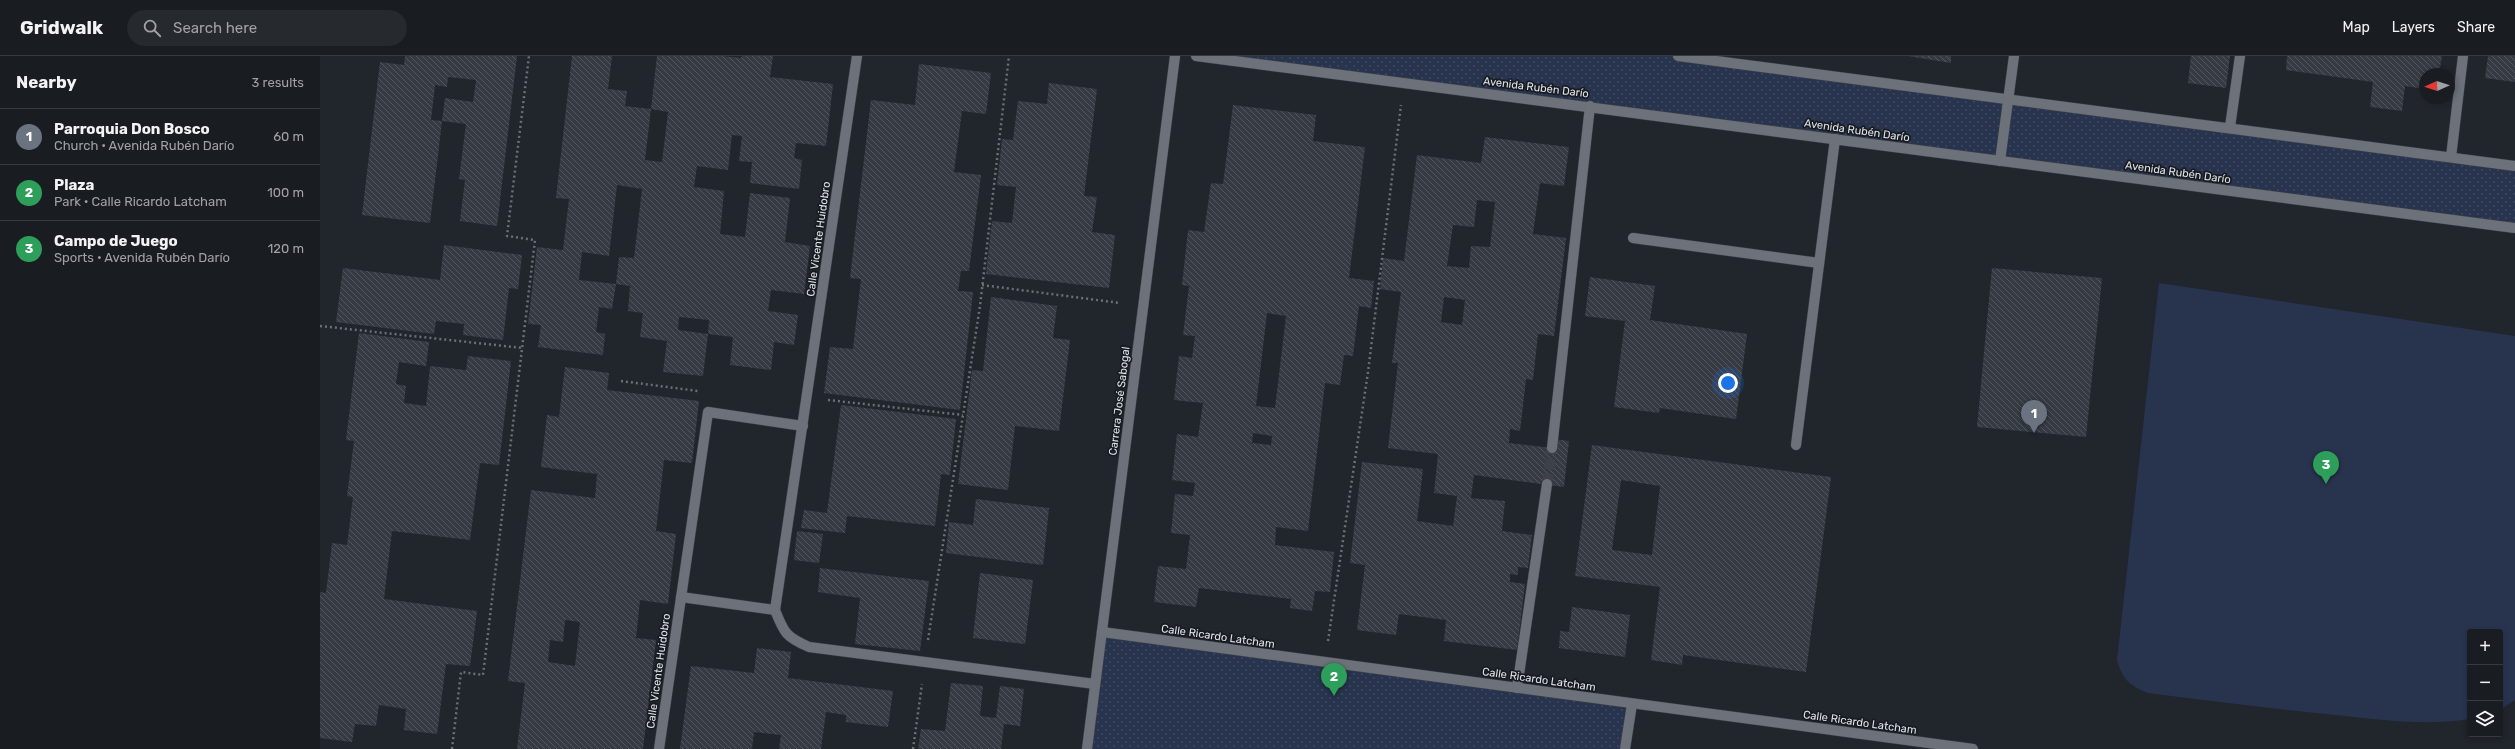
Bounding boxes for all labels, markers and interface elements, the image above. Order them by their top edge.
search box [127,10,407,46]
text: Gridwalk [20,16,103,39]
icon: search [141,17,163,39]
text: Search here [173,19,257,37]
text: Map [2343,19,2370,36]
text: Layers [2392,19,2435,36]
text: Share [2457,19,2495,36]
north arrow [2419,68,2455,104]
text: Nearby [16,72,77,92]
text: 3 results [252,75,304,90]
street label: Avenida Rubén Darío [1482,75,1590,100]
street label: Avenida Rubén Darío [1803,117,1911,144]
text: Parroquia Don Bosco [54,120,210,138]
text: 1 [26,129,32,144]
text: 60 m [273,129,304,144]
text: Church · Avenida Rubén Darío [54,138,234,153]
street label: Avenida Rubén Darío [2124,159,2232,186]
text: Plaza [54,176,94,194]
street label: Calle Vicente Huidobro [804,181,833,297]
text: 2 [25,185,33,200]
text: 100 m [267,185,304,200]
text: Park · Calle Ricardo Latcham [54,194,227,209]
text: Campo de Juego [54,232,178,250]
text: 3 [25,241,33,256]
text: 120 m [268,241,304,256]
text: Sports · Avenida Rubén Darío [54,250,230,265]
street label: Carrera José Sabogal [1106,346,1133,456]
your location [1718,373,1738,393]
pin: 1 [2021,400,2047,433]
pin: 3 [2313,451,2339,484]
street label: Calle Vicente Huidobro [644,613,673,729]
street label: Calle Ricardo Latcham [1160,622,1276,651]
map controls [2467,629,2503,737]
button: + [2467,629,2503,665]
pin: 2 [1321,663,1347,696]
street label: Calle Ricardo Latcham [1481,665,1597,694]
button: − [2467,665,2503,701]
button: layers [2467,701,2503,737]
street label: Calle Ricardo Latcham [1802,708,1918,737]

